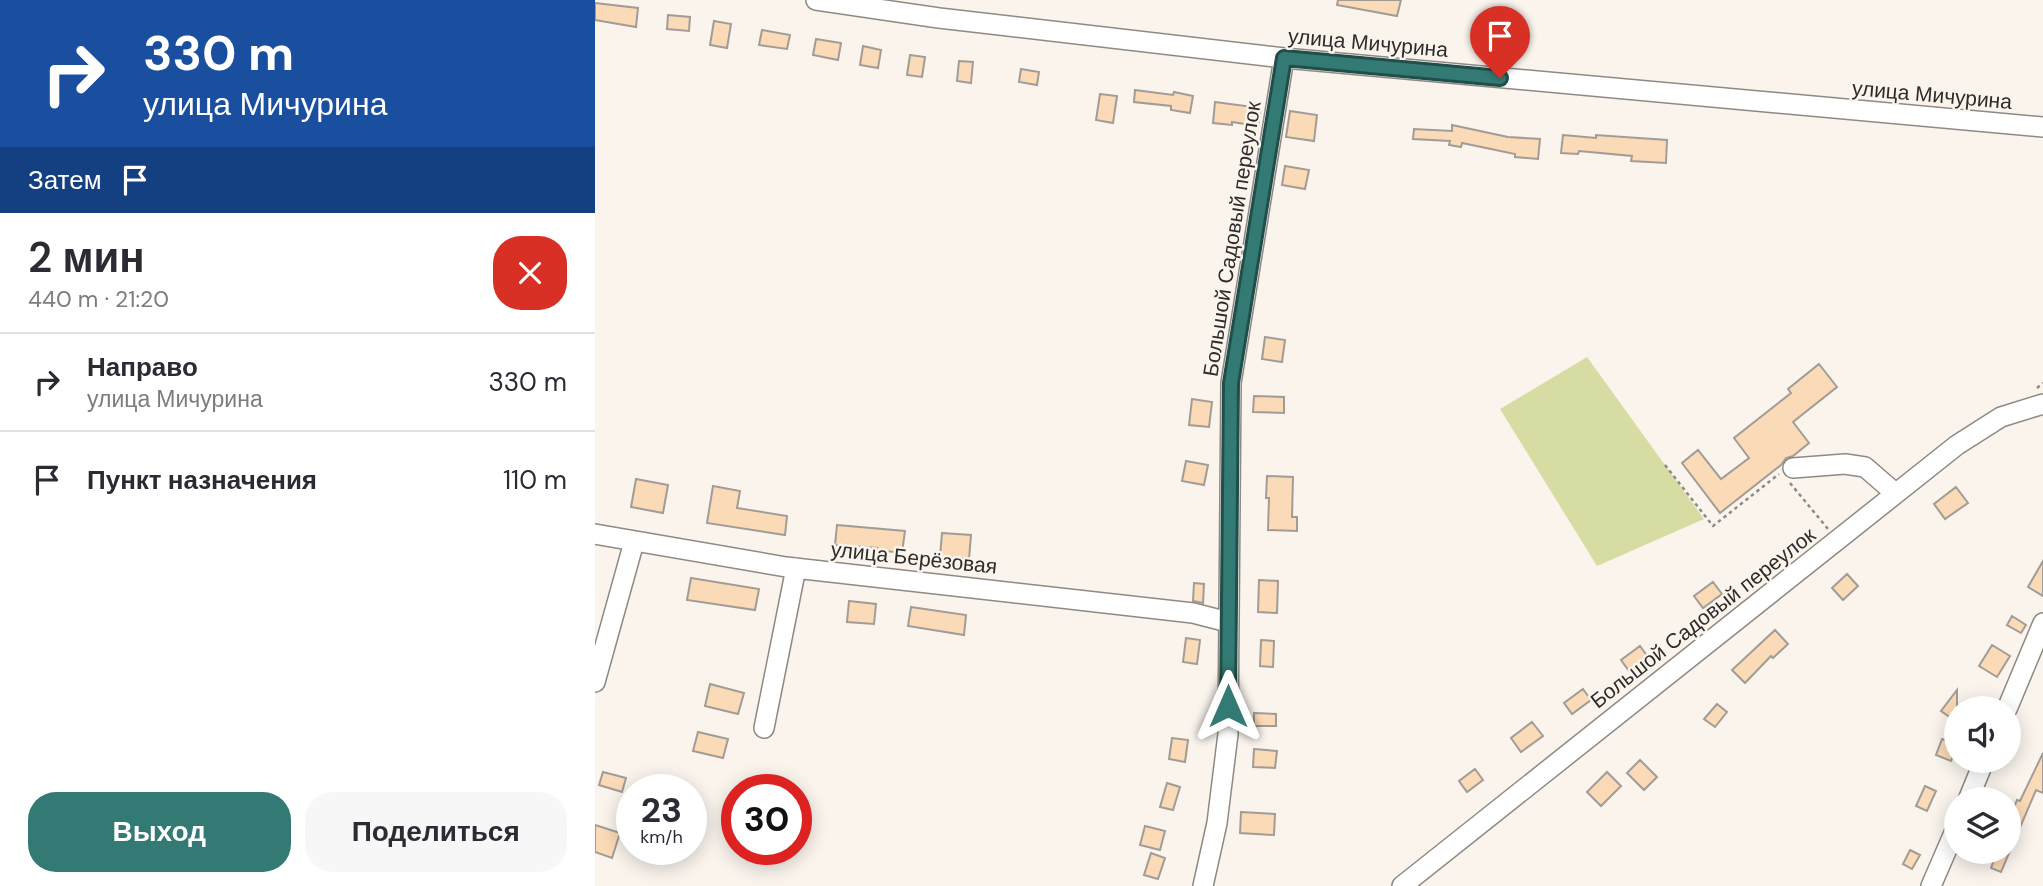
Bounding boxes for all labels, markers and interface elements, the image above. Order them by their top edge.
pin [1470,6,1530,78]
icon: arrive [1481,17,1519,55]
text: 330 m [143,21,294,85]
street label: улица Мичурина [1287,22,1449,64]
icon: right [28,28,119,119]
street label: улица Мичурина [1851,74,2013,116]
text: улица Мичурина [143,83,387,125]
street label: Большой Садовый переулок [1196,99,1268,379]
icon: arrive [116,161,154,199]
text: Затем [28,163,102,197]
text: 2 мин [28,230,145,285]
button: close [493,236,567,310]
text: 440 m · 21:20 [28,284,169,314]
text: Направо [87,350,198,384]
icon: right [28,363,66,401]
text: 330 m [488,365,567,399]
text: улица Мичурина [87,384,263,414]
icon: arrive [28,461,66,499]
text: Пункт назначения [87,463,317,497]
text: 110 m [503,463,567,497]
street label: Большой Садовый переулок [1585,521,1822,715]
street label: улица Берёзовая [829,535,999,581]
position arrow [1191,669,1265,743]
map controls [1944,696,2021,864]
button: sound [1944,696,2021,773]
speed limit sign: 30 [721,774,812,865]
text: 23 [641,787,682,833]
button: layers [1944,787,2021,864]
button: Выход [28,792,291,872]
button: Поделиться [305,792,567,872]
text: km/h [640,825,683,849]

